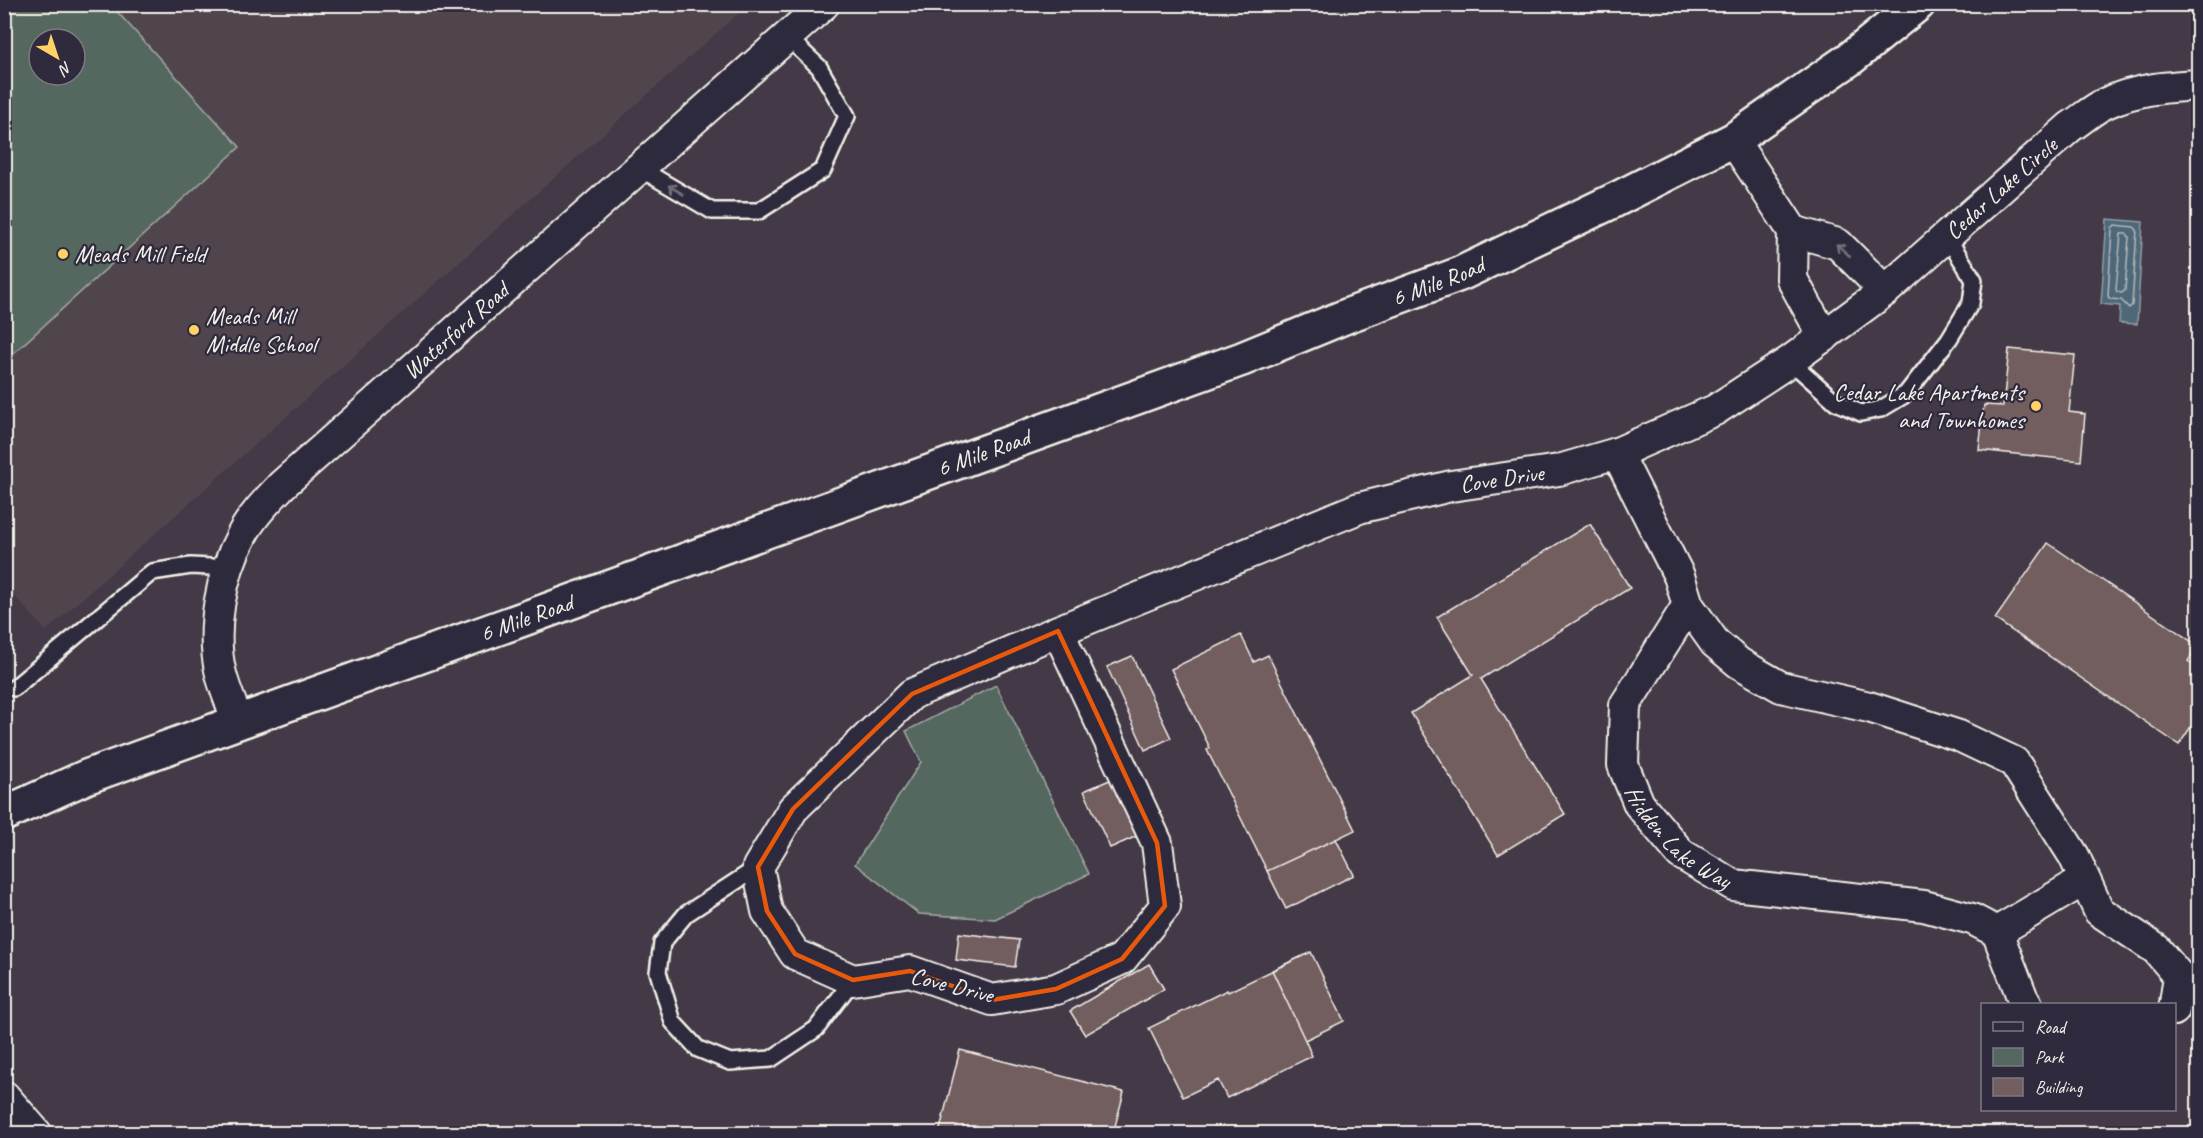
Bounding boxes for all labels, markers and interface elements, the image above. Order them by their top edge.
north arrow [27,27,87,87]
text: N [53,57,76,81]
street label: Cedar Lake Circle [1939,129,2065,246]
one-way arrow [668,183,685,195]
place label: Meads Mill Field [75,239,209,269]
one-way arrow [1836,243,1851,257]
marker: Meads Mill Field [56,247,70,261]
street label: 6 Mile Road [1388,248,1492,313]
street label: Waterford Road [397,273,518,386]
place label: Meads Mill Middle School [206,301,320,359]
marker: Meads Mill Middle School [187,323,201,337]
place label: Cedar Lake Apartments and Townhomes [1833,377,2027,435]
marker: Cedar Lake Apartments and Townhomes [2029,399,2043,413]
street label: 6 Mile Road [933,421,1037,483]
street label: Cove Drive [1458,457,1548,500]
street label: 6 Mile Road [476,586,580,648]
street label: Hidden Lake Way [1618,782,1738,896]
street label: Cove Drive [908,960,999,1010]
legend [1981,1003,2176,1111]
text: Road [2035,1016,2068,1038]
text: Park [2035,1046,2065,1068]
text: Building [2035,1076,2084,1098]

